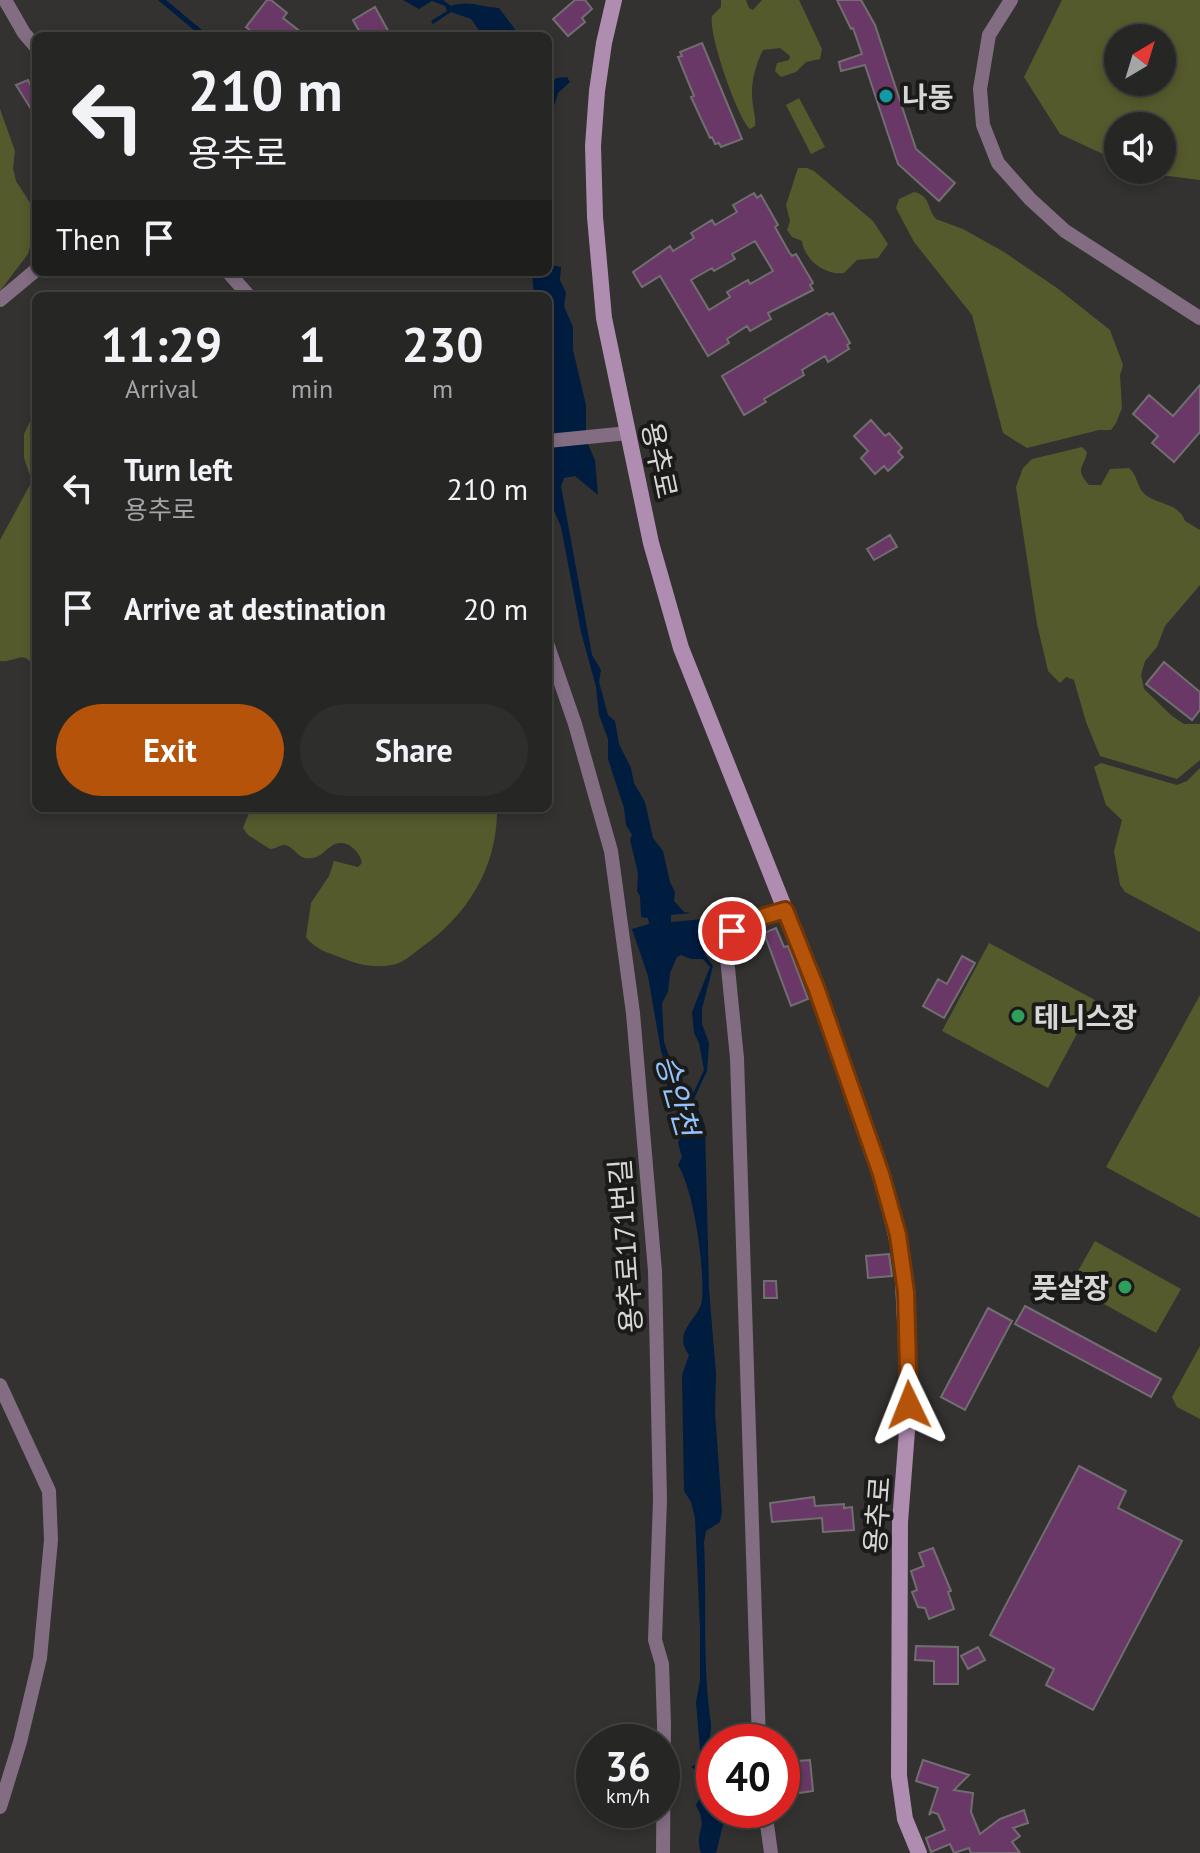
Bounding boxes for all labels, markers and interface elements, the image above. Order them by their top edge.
north arrow [1104,24,1176,96]
map controls [1104,24,1176,184]
text: 210 m [188,54,343,126]
icon: left [56,64,160,168]
place label: 나동 [902,78,954,115]
marker: 나동 [877,87,895,105]
button: sound [1104,112,1176,184]
text: 용추로 [188,129,287,176]
icon: arrive [137,216,181,260]
text: Then [56,219,121,258]
text: 11:29 [101,313,222,375]
text: 1 [298,313,326,375]
text: 230 [402,313,483,375]
text: Arrival [125,372,198,405]
text: min [291,372,333,405]
text: m [432,372,453,405]
street label: 용추로 [634,418,686,502]
text: Turn left [124,450,232,489]
icon: left [56,466,100,510]
text: 210 m [447,469,528,508]
text: 용추로 [124,493,196,526]
icon: arrive [56,586,100,630]
text: Arrive at destination [124,589,386,628]
text: 20 m [463,589,528,628]
button: Exit [56,704,284,796]
button: Share [300,704,528,796]
pin [698,897,766,965]
icon: arrive [710,909,754,953]
place label: 테니스장 [1034,998,1137,1035]
marker: 테니스장 [1009,1007,1027,1025]
water label: 승안천 [648,1050,709,1143]
street label: 용추로171번길 [600,1158,650,1334]
place label: 풋살장 [1032,1269,1109,1306]
marker: 풋살장 [1116,1278,1134,1296]
position arrow [867,1363,951,1447]
street label: 용추로 [856,1475,898,1555]
speed limit sign: 40 [696,1724,800,1828]
text: 36 [605,1740,651,1792]
text: km/h [606,1783,650,1809]

